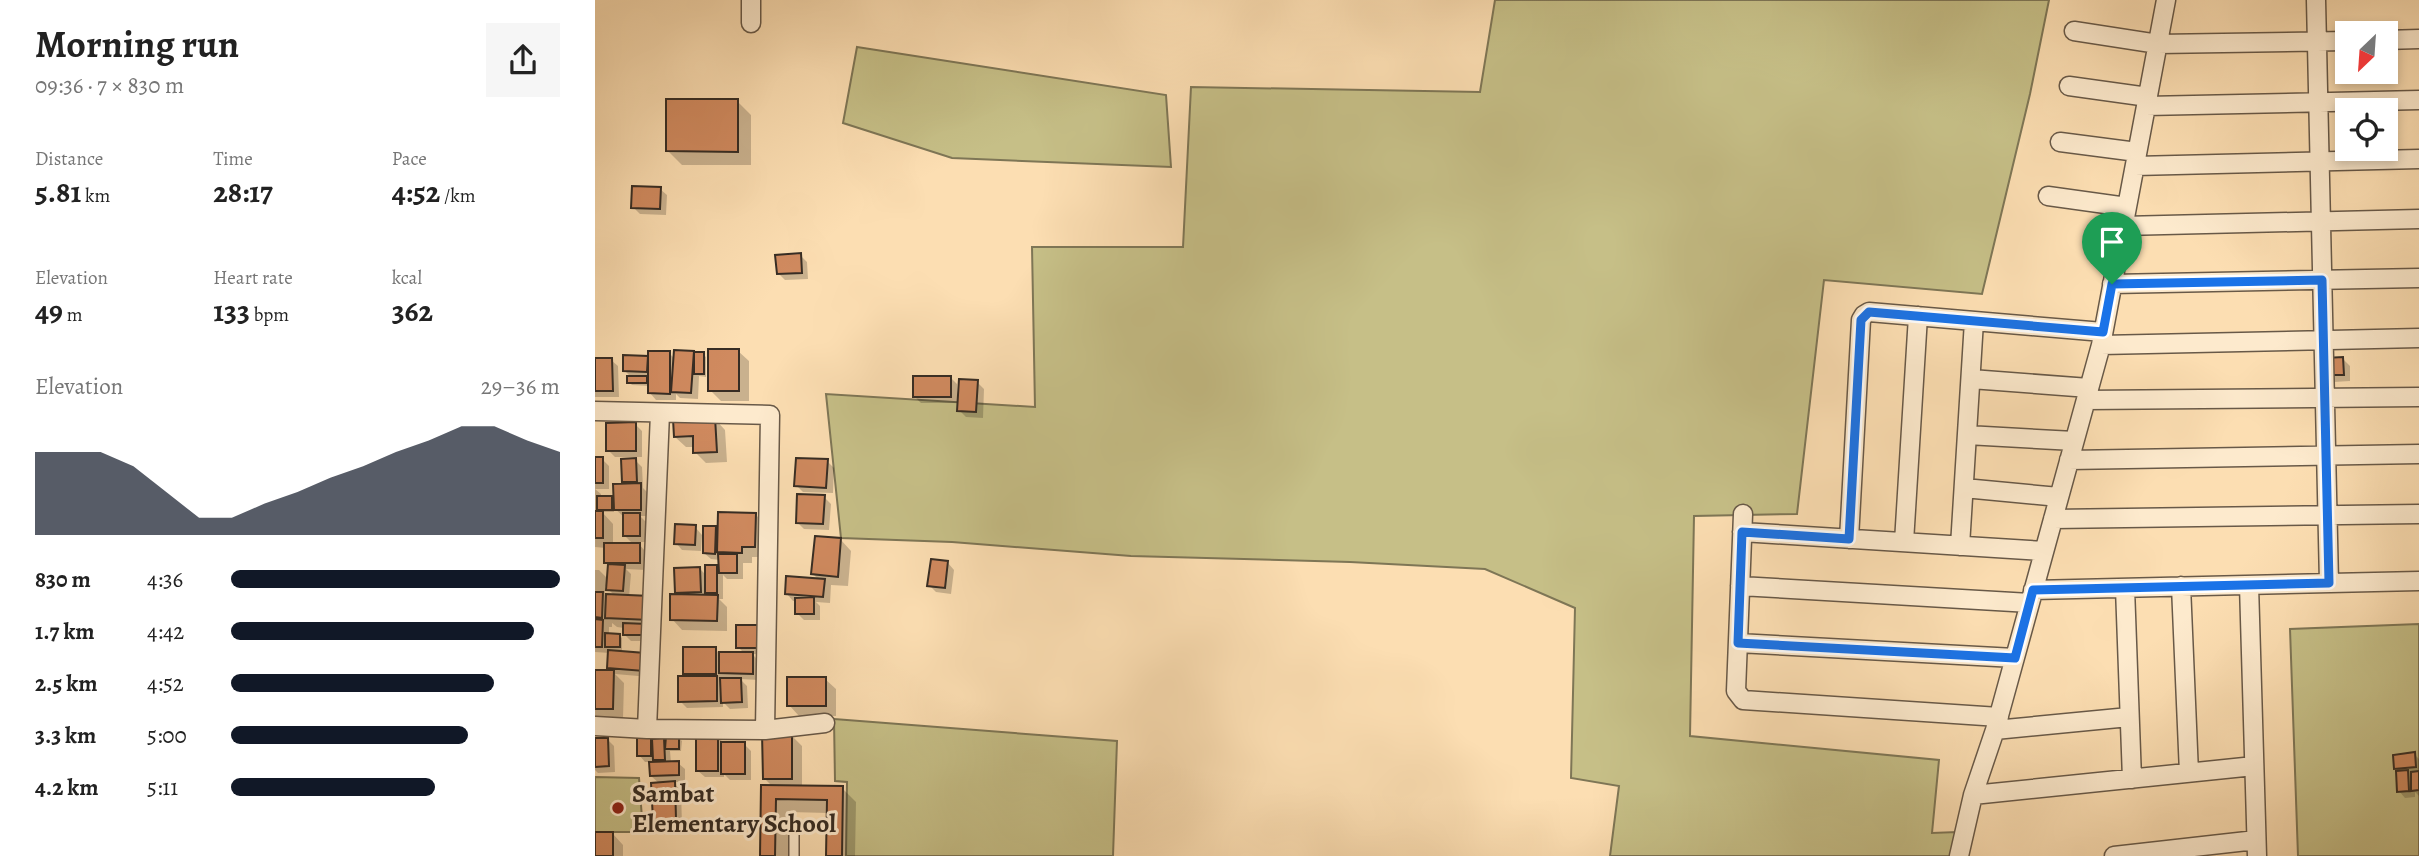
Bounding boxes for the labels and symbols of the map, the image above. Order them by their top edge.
north arrow [2335,21,2397,84]
pin [2082,212,2142,284]
place label: Sambat Elementary School [632,776,836,841]
marker: Sambat Elementary School [610,800,626,816]

